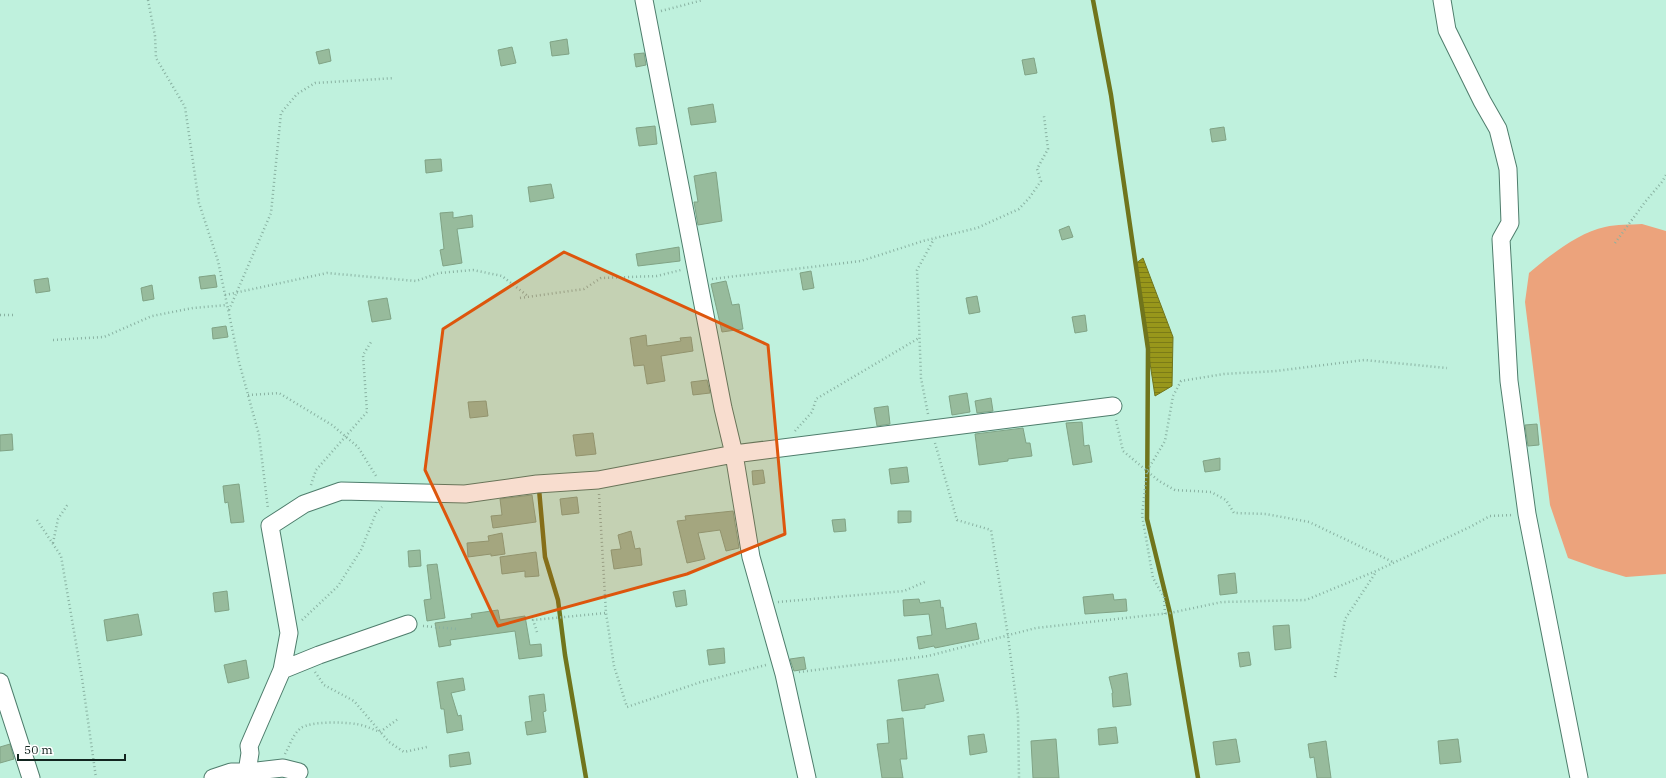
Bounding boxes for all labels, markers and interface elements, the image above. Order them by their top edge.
scale bar [18,736,125,762]
text: 50 m [24,742,53,757]

